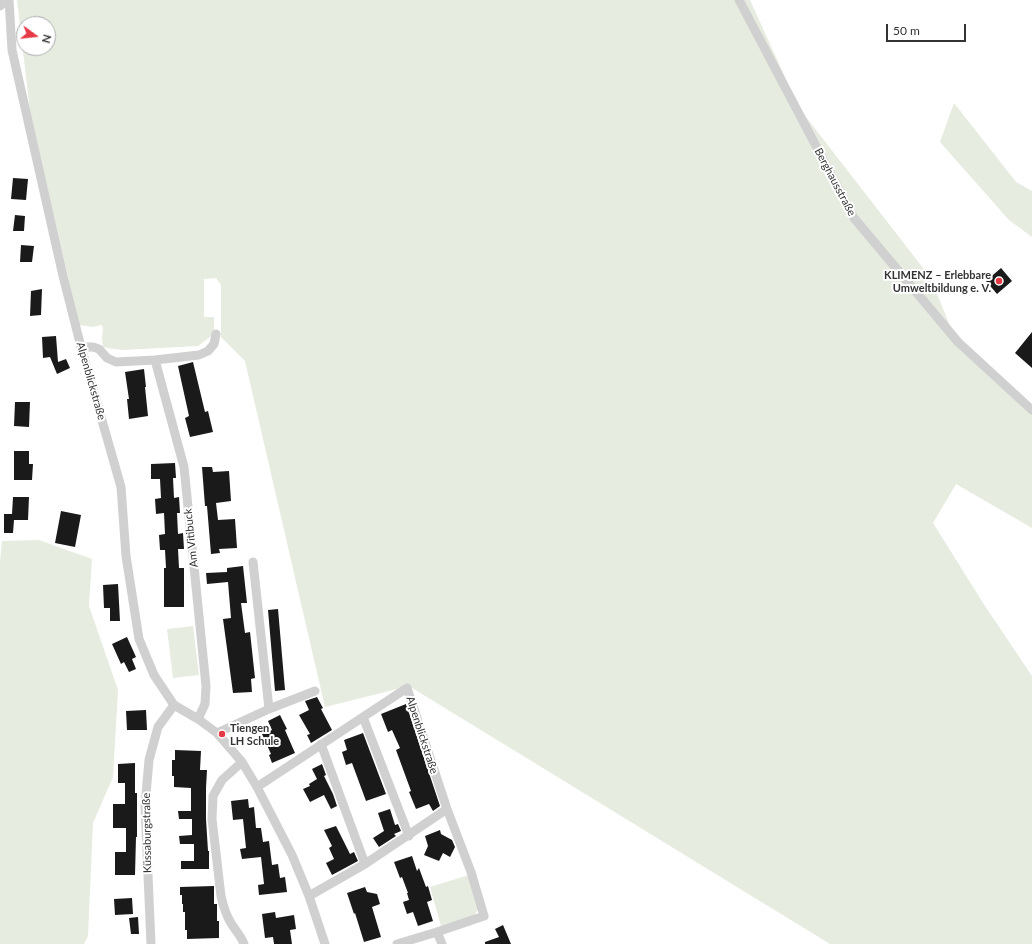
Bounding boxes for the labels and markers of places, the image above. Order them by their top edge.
place label: KLIMENZ – Erlebbare Umweltbildung e. V. [884,268,991,294]
marker: KLIMENZ – Erlebbare Umweltbildung e. V. [994,276,1004,286]
place label: Tiengen LH Schule [230,721,279,747]
marker: Tiengen LH Schule [217,729,227,739]

